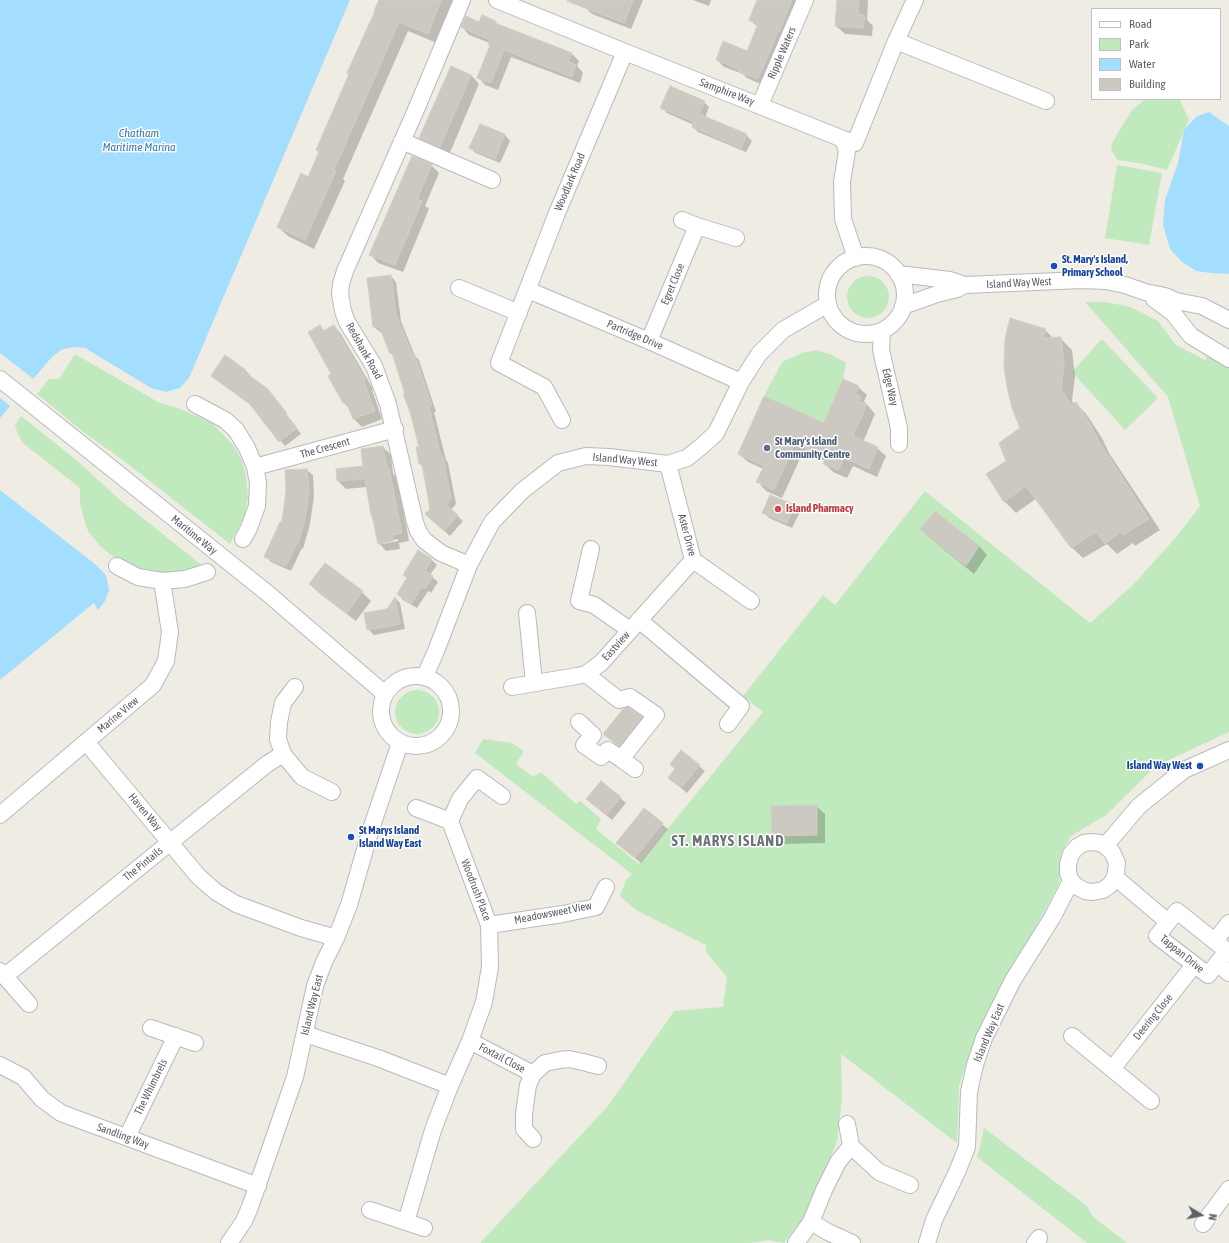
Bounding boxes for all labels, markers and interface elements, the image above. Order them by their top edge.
legend [1091,8,1221,100]
text: Road [1129,17,1152,31]
street label: Ripple Waters [765,25,799,81]
text: Park [1129,37,1149,51]
text: Water [1129,57,1155,71]
street label: Samphire Way [698,75,756,109]
text: Building [1129,77,1166,91]
water label: Chatham Maritime Marina [102,126,176,154]
street label: Woodlark Road [552,151,588,213]
place label: St. Mary's Island, Primary School [1062,253,1128,279]
street label: Egret Close [658,261,688,307]
marker: St. Mary's Island, Primary School [1049,261,1059,271]
street label: Island Way West [986,275,1052,291]
street label: Partridge Drive [605,317,665,353]
street label: Redshank Road [343,320,385,382]
street label: Edge Way [879,367,901,407]
street label: The Crescent [299,435,351,461]
place label: St Mary's Island Community Centre [775,435,850,461]
marker: St Mary's Island Community Centre [762,443,772,453]
street label: Island Way West [592,451,658,469]
place label: Island Pharmacy [786,502,853,516]
marker: Island Pharmacy [773,504,783,514]
street label: Maritime Way [168,512,220,558]
street label: Aster Drive [675,512,699,558]
street label: Eastview [599,628,633,664]
street label: Marine View [95,694,141,736]
place label: Island Way West [1127,759,1192,773]
marker: Island Way West [1195,761,1205,771]
street label: Haven Way [125,791,165,833]
place label: St Marys Island Island Way East [359,824,421,850]
marker: St Marys Island Island Way East [346,832,356,842]
district label: ST. MARYS ISLAND [671,832,785,850]
street label: The Pintails [121,844,165,884]
street label: Woodrush Place [458,857,494,923]
street label: Meadowsweet View [513,899,593,927]
street label: Tappan Drive [1157,932,1207,976]
street label: Island Way East [298,973,326,1037]
street label: Deering Close [1130,991,1176,1043]
street label: Island Way East [971,1002,1007,1064]
street label: Foxtail Close [476,1040,528,1076]
street label: The Whimbrels [132,1057,170,1117]
street label: Sandling Way [95,1120,151,1152]
north arrow [1181,1195,1221,1235]
text: N [1206,1213,1219,1221]

